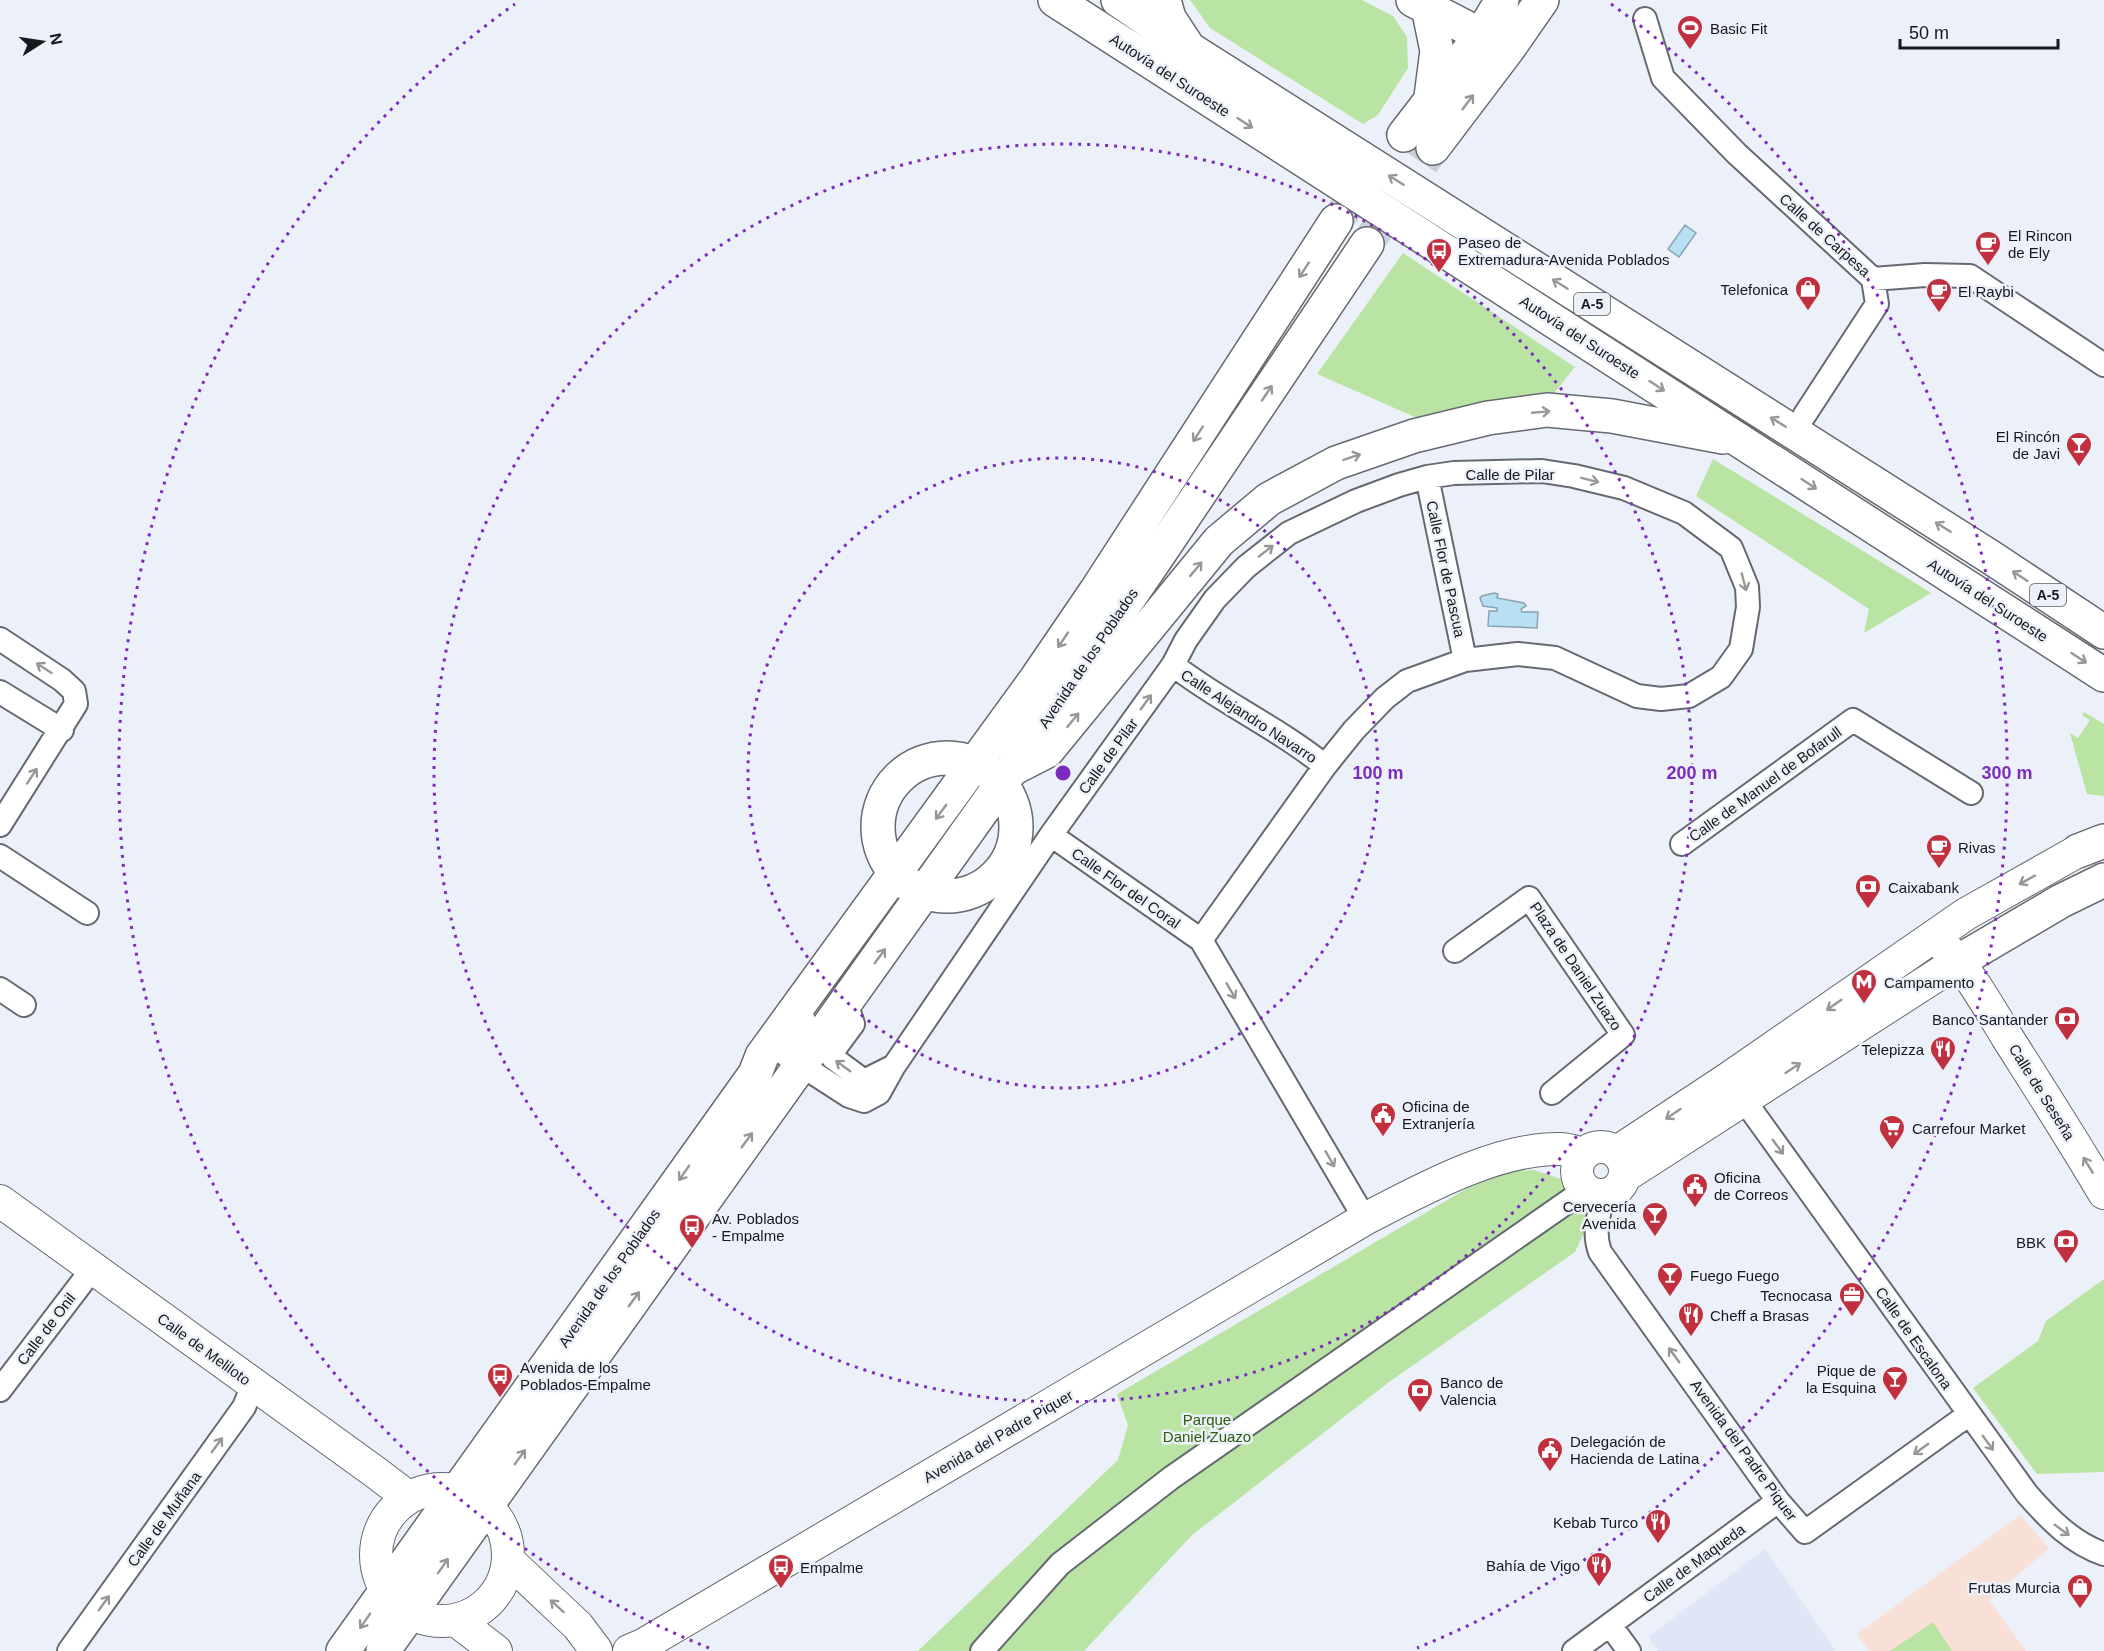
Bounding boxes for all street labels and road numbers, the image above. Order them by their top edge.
street label: Autovía del Suroeste [1107,30,1233,120]
street label: Calle de Carpesa [1776,190,1874,281]
street label: Autovía del Suroeste [1517,292,1643,382]
road number: A-5 [1574,293,1610,315]
street label: Calle de Pilar [1465,466,1555,483]
street label: Calle Flor de Pascua [1423,499,1469,640]
street label: Autovía del Suroeste [1925,555,2051,645]
road number: A-5 [2030,584,2066,606]
street label: Avenida de los Poblados [1035,585,1141,731]
street label: Calle Alejandro Navarro [1178,666,1320,766]
street label: Calle de Pilar [1075,715,1141,797]
street label: Calle de Manuel de Bofarull [1685,723,1845,845]
street label: Calle Flor del Coral [1069,844,1183,932]
street label: Plaza de Daniel Zuazo [1527,899,1625,1033]
street label: Calle de Seseña [2006,1041,2079,1144]
street label: Avenida de los Poblados [555,1206,663,1350]
street label: Calle de Escalona [1872,1284,1956,1393]
street label: Calle de Onil [13,1290,79,1368]
street label: Calle de Meliloto [154,1310,254,1388]
street label: Avenida del Padre Piquer [1687,1376,1801,1524]
street label: Avenida del Padre Piquer [920,1386,1076,1486]
street label: Calle de Muñana [124,1468,205,1570]
street label: Calle de Maqueda [1640,1520,1749,1606]

